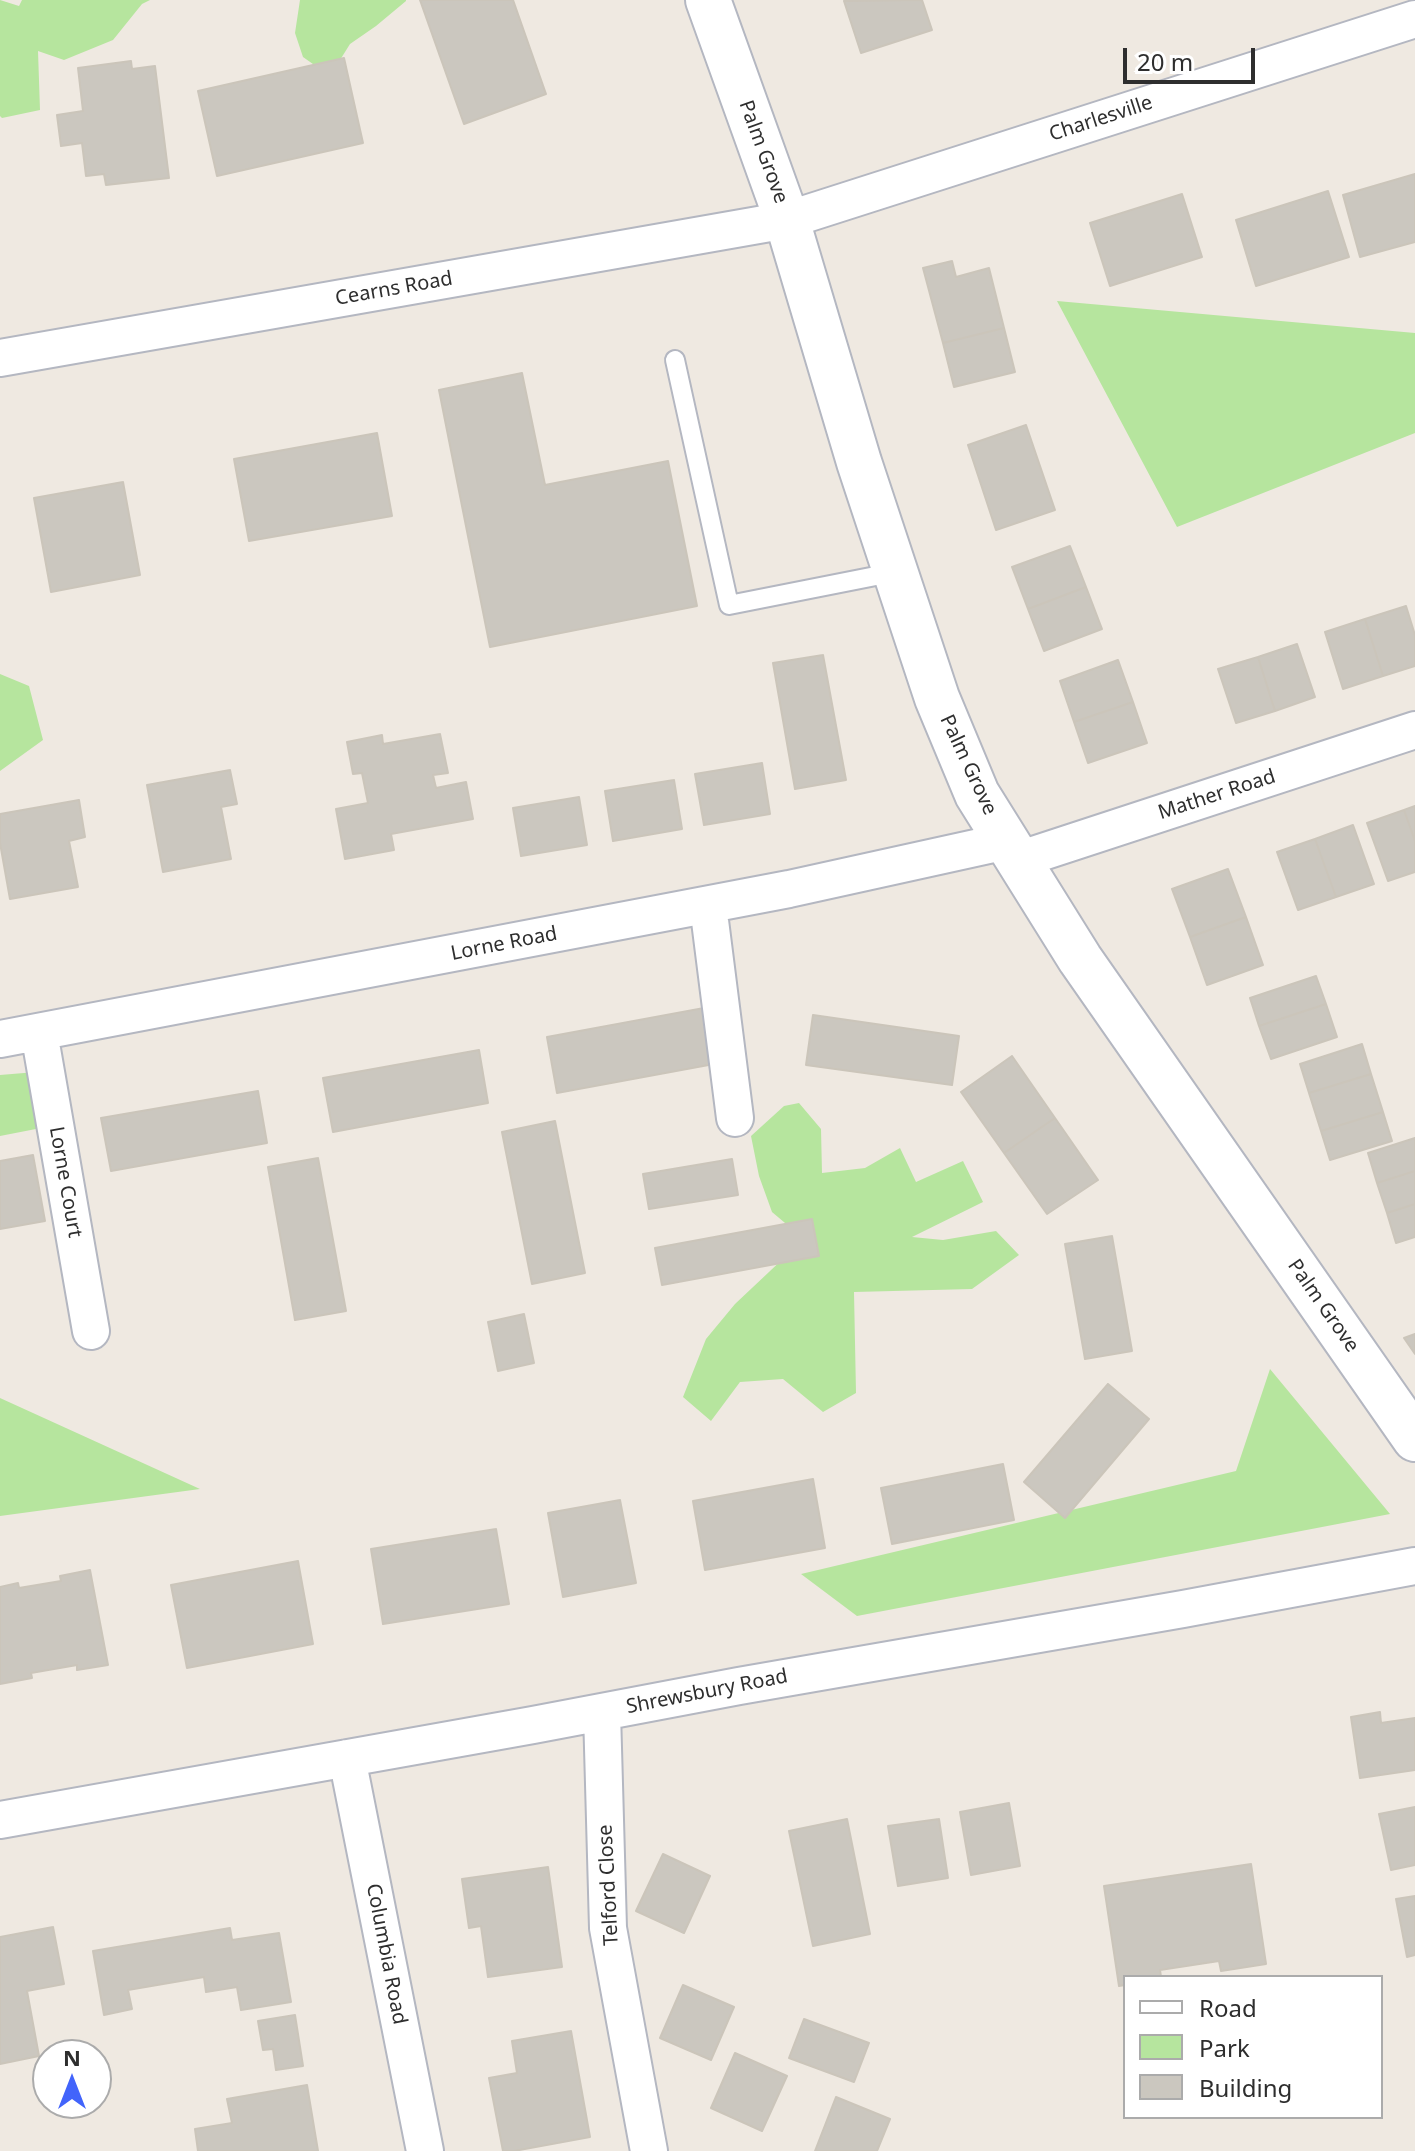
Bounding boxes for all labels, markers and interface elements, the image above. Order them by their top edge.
scale bar [1127,32,1259,82]
text: 20 m [1137,45,1193,78]
street label: Charlesville [1046,91,1156,147]
street label: Palm Grove [733,97,793,207]
street label: Cearns Road [334,267,454,311]
street label: Palm Grove [934,711,1002,819]
street label: Mather Road [1155,765,1279,825]
street label: Lorne Road [449,922,559,966]
street label: Lorne Court [43,1125,87,1239]
street label: Palm Grove [1282,1255,1364,1357]
street label: Shrewsbury Road [624,1665,790,1719]
street label: Telford Close [594,1824,624,1946]
street label: Columbia Road [361,1882,411,2026]
legend [1123,1975,1383,2119]
text: Road [1199,1991,1257,2024]
text: Park [1199,2031,1250,2064]
north arrow [32,2039,112,2119]
text: N [63,2042,81,2072]
text: Building [1199,2071,1292,2104]

